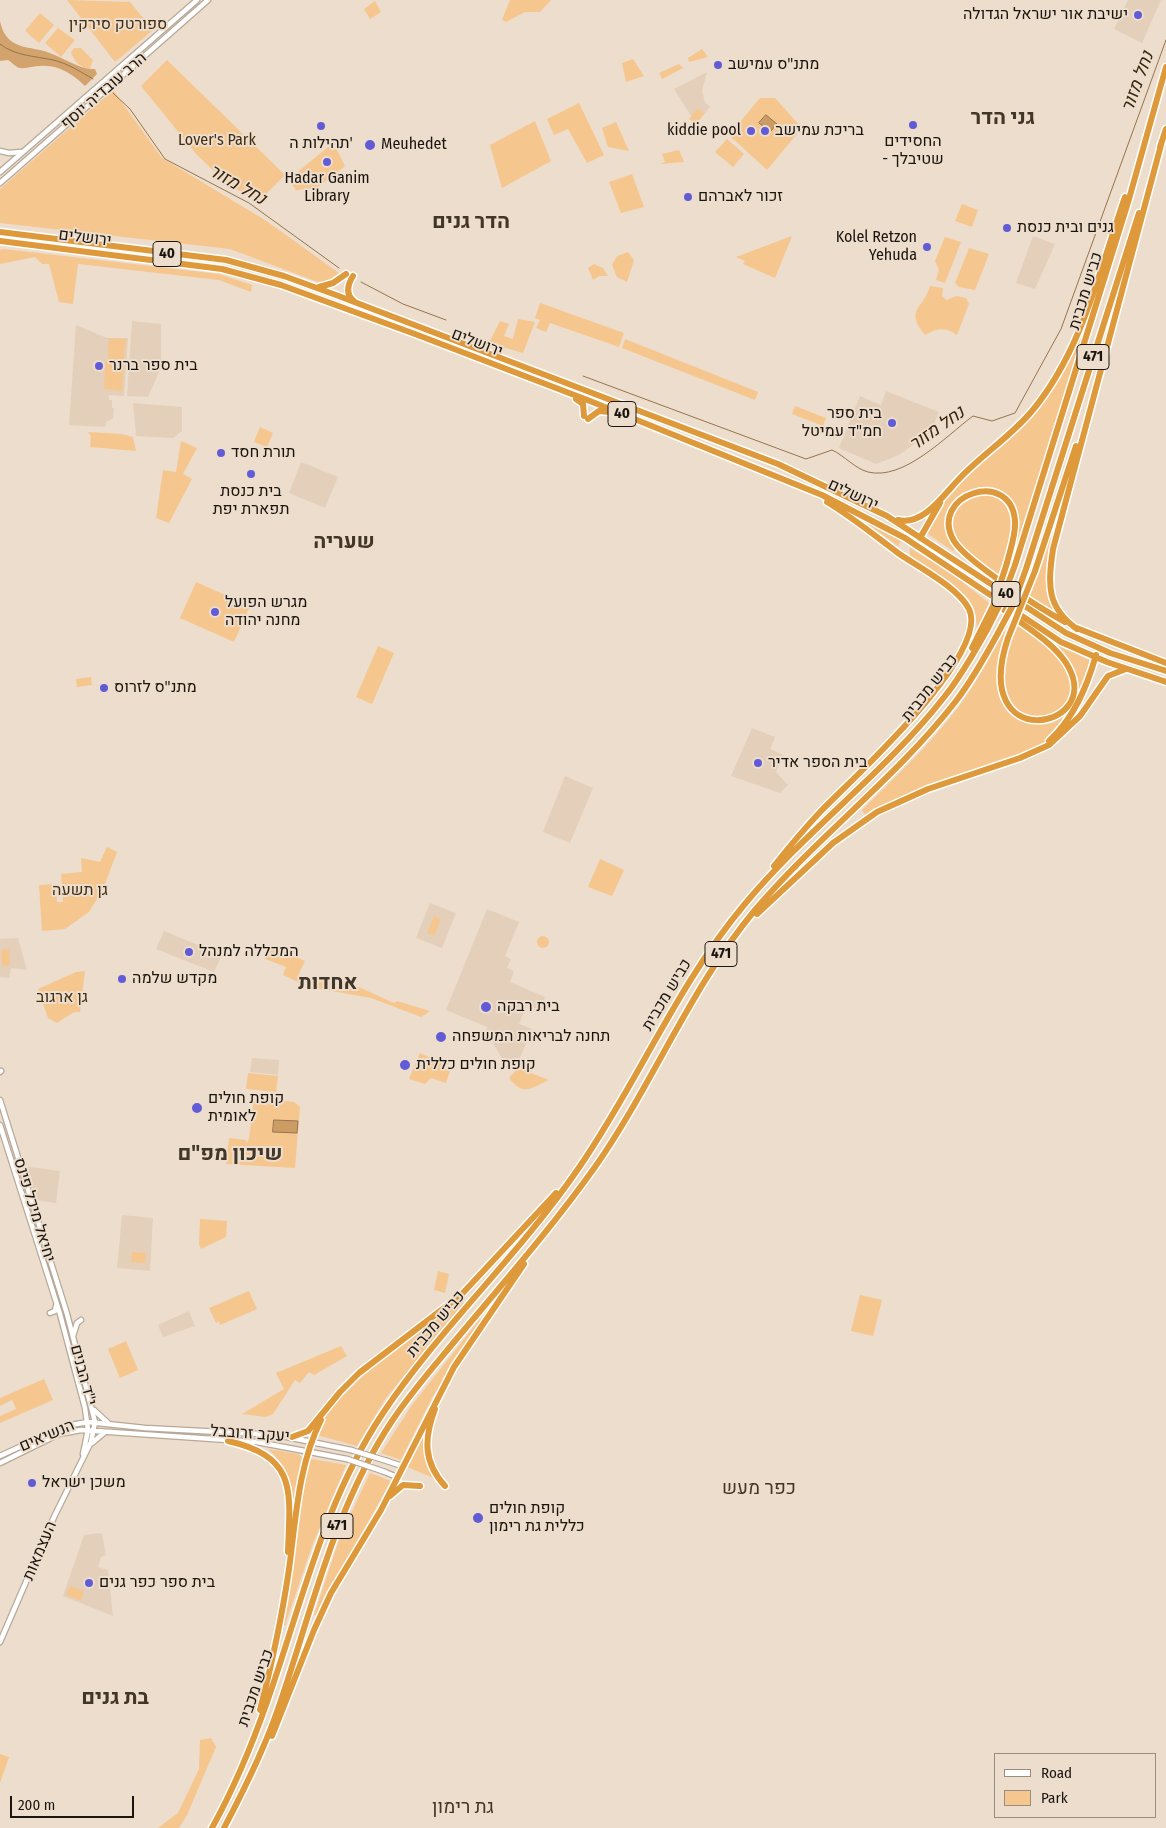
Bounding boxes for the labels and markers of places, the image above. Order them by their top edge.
place label: ישיבת אור ישראל הגדולה [963,5,1128,25]
marker: ישיבת אור ישראל הגדולה [1132,9,1144,21]
place label: מתנ"ס עמישב [728,55,819,75]
marker: מתנ"ס עמישב [712,59,724,71]
marker: החסידים - שטיבלך [907,119,919,131]
marker: תהילות ה' [315,120,327,132]
place label: kiddie pool [667,121,741,141]
place label: בריכת עמישב [775,121,864,141]
marker: kiddie pool [745,125,757,137]
marker: בריכת עמישב [759,125,771,137]
place label: החסידים - שטיבלך [882,132,944,170]
place label: תהילות ה' [289,134,353,154]
place label: Meuhedet [381,135,447,155]
marker: Meuhedet [363,138,377,152]
marker: Hadar Ganim Library [321,156,333,168]
place label: Hadar Ganim Library [284,169,370,207]
place label: זכור לאברהם [698,187,783,207]
marker: זכור לאברהם [682,191,694,203]
place label: גנים ובית כנסת [1017,218,1114,238]
marker: גנים ובית כנסת [1001,222,1013,234]
place label: Kolel Retzon Yehuda [836,228,917,266]
marker: Kolel Retzon Yehuda [921,241,933,253]
place label: בית ספר ברנר [109,356,198,376]
marker: בית ספר ברנר [93,360,105,372]
place label: בית ספר חמ"ד עמיטל [802,404,882,442]
marker: בית ספר חמ"ד עמיטל [886,417,898,429]
place label: תורת חסד [231,443,296,463]
marker: תורת חסד [215,447,227,459]
marker: בית כנסת תפארת יפת [245,468,257,480]
place label: בית כנסת תפארת יפת [213,482,289,520]
place label: מגרש הפועל מחנה יהודה [225,593,307,631]
marker: מגרש הפועל מחנה יהודה [209,606,221,618]
place label: מתנ"ס לזרוס [114,678,197,698]
marker: מתנ"ס לזרוס [98,682,110,694]
place label: בית הספר אדיר [768,753,868,773]
marker: בית הספר אדיר [752,757,764,769]
place label: המכללה למנהל [199,942,299,962]
marker: המכללה למנהל [183,946,195,958]
place label: מקדש שלמה [132,969,217,989]
marker: מקדש שלמה [116,973,128,985]
place label: בית רבקה [497,997,560,1017]
marker: בית רבקה [479,1000,493,1014]
place label: תחנה לבריאות המשפחה [452,1027,610,1047]
marker: תחנה לבריאות המשפחה [434,1030,448,1044]
place label: קופת חולים כללית [416,1055,536,1075]
marker: קופת חולים כללית [398,1058,412,1072]
place label: קופת חולים לאומית [208,1089,284,1127]
marker: קופת חולים לאומית [190,1101,204,1115]
place label: משכן ישראל [42,1473,126,1493]
marker: משכן ישראל [26,1477,38,1489]
place label: קופת חולים כללית גת רימון [489,1499,585,1537]
marker: קופת חולים כללית גת רימון [471,1511,485,1525]
place label: בית ספר כפר גנים [99,1573,215,1593]
marker: בית ספר כפר גנים [83,1577,95,1589]

